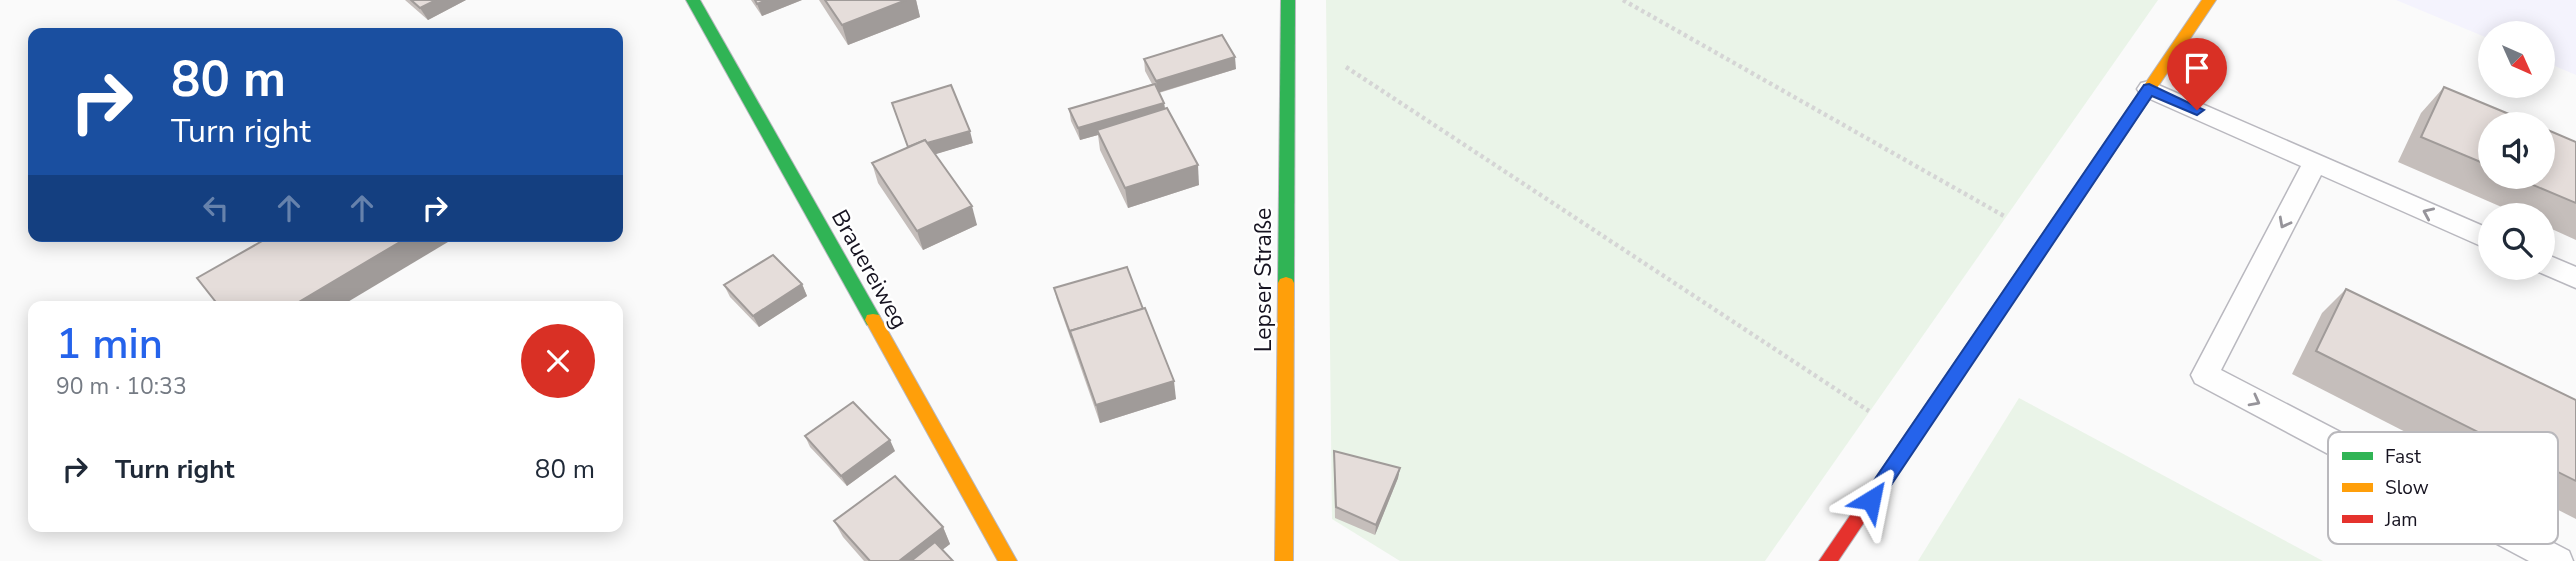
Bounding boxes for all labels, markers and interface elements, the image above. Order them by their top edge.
north arrow [2478,21,2555,98]
map controls [2478,21,2555,280]
pin [2167,38,2227,110]
text: 80 m [171,46,286,113]
icon: arrive [2178,49,2216,87]
icon: right [56,56,147,147]
text: Turn right [171,110,311,153]
button: sound [2478,112,2555,189]
icon: left [197,189,235,227]
icon: ahead [270,189,308,227]
icon: ahead [343,189,381,227]
icon: right [416,189,454,227]
button: search [2478,203,2555,280]
street label: Brauereiweg [824,204,915,334]
one-way arrow [2423,207,2435,221]
street label: Lepser Straße [1248,208,1279,352]
one-way arrow [2279,216,2292,229]
text: 1 min [56,316,163,373]
button: close [521,324,595,398]
text: 90 m · 10:33 [56,371,187,402]
one-way arrow [2248,393,2261,407]
legend [2328,432,2558,544]
text: Fast [2385,444,2421,470]
icon: right [56,450,94,488]
text: Turn right [115,452,234,487]
text: 80 m [535,452,595,487]
position arrow [1834,463,1908,537]
text: Slow [2385,475,2429,501]
text: Jam [2384,507,2418,533]

